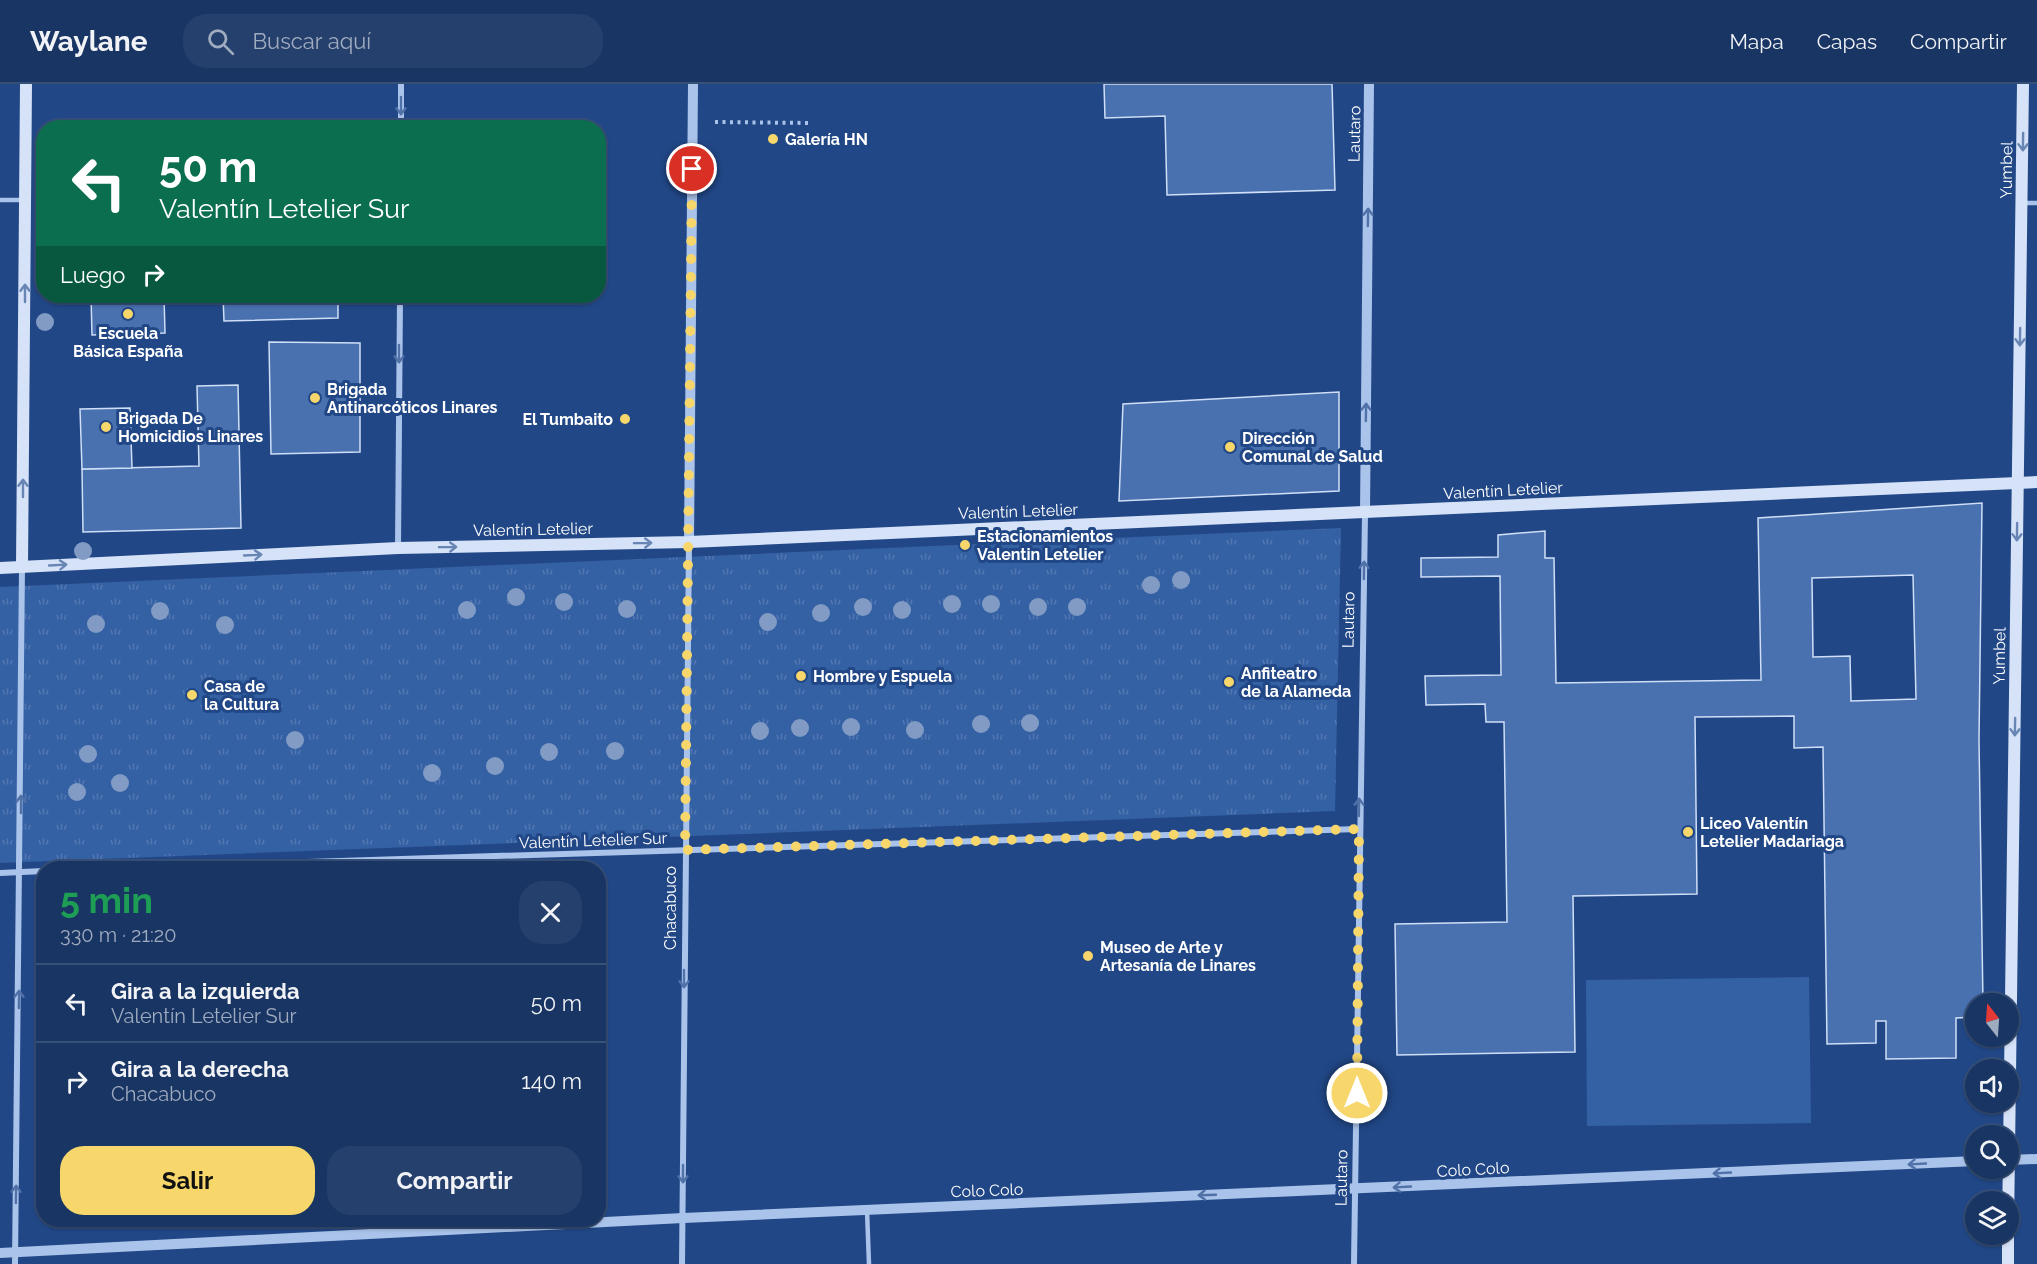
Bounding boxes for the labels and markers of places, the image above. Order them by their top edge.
place label: Galería HN [785,130,868,149]
marker: Galería HN [766,132,780,146]
pin [666,143,717,194]
marker: Escuela Básica España [121,307,135,321]
place label: Escuela Básica España [73,324,183,361]
place label: Brigada Antinarcóticos Linares [327,380,498,417]
marker: Brigada Antinarcóticos Linares [308,391,322,405]
place label: Brigada De Homicidios Linares [118,409,263,446]
place label: El Tumbaito [522,410,613,429]
marker: El Tumbaito [618,412,632,426]
marker: Brigada De Homicidios Linares [99,420,113,434]
place label: Dirección Comunal de Salud [1242,429,1383,466]
marker: Dirección Comunal de Salud [1223,440,1237,454]
place label: Estacionamientos Valentin Letelier [977,527,1113,564]
marker: Estacionamientos Valentin Letelier [958,538,972,552]
place label: Anfiteatro de la Alameda [1241,664,1351,701]
place label: Hombre y Espuela [813,667,952,686]
marker: Hombre y Espuela [794,669,808,683]
marker: Anfiteatro de la Alameda [1222,675,1236,689]
place label: Casa de la Cultura [204,677,279,714]
marker: Casa de la Cultura [185,688,199,702]
place label: Liceo Valentín Letelier Madariaga [1700,814,1844,851]
marker: Liceo Valentín Letelier Madariaga [1681,825,1695,839]
place label: Museo de Arte y Artesanía de Linares [1100,938,1256,975]
marker: Museo de Arte y Artesanía de Linares [1081,949,1095,963]

